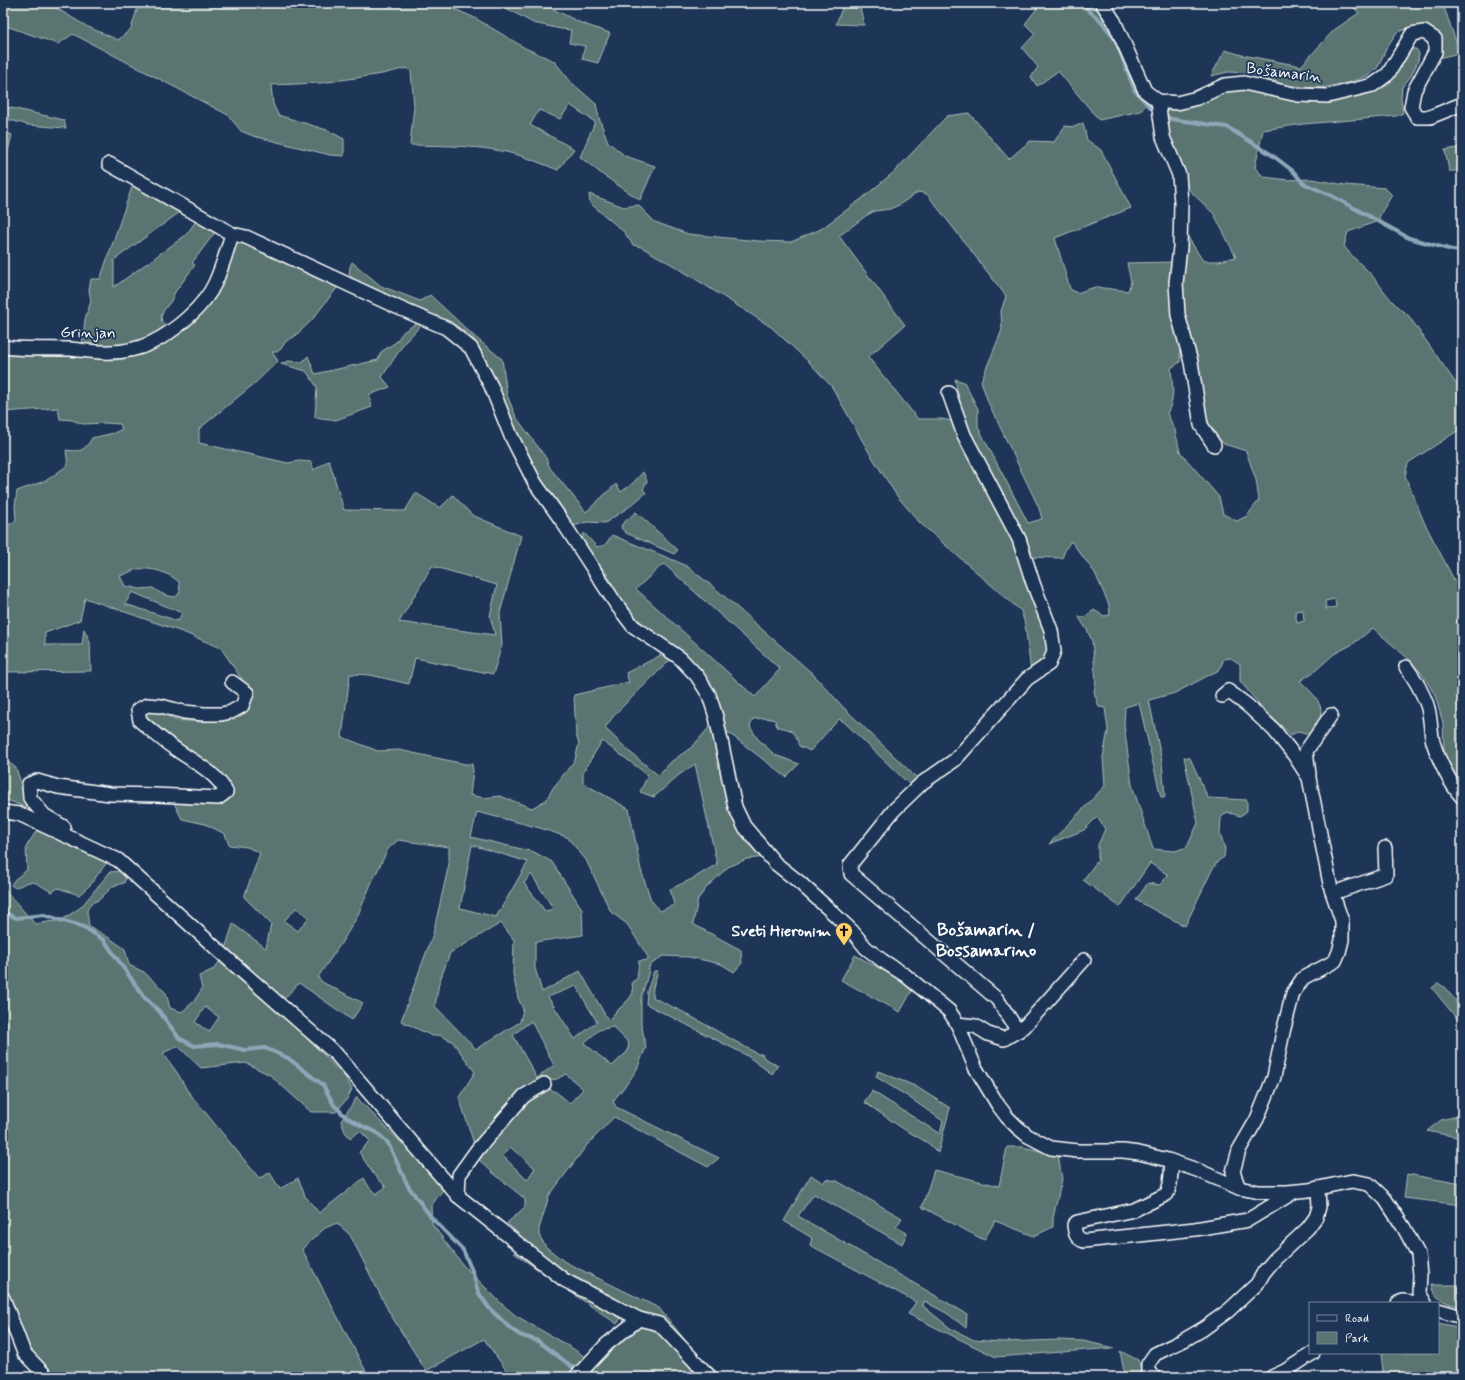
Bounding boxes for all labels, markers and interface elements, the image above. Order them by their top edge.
street label: Bošamarin [1245,58,1323,88]
street label: Grinjan [60,322,116,344]
district label: Bošamarin / Bossamarino [936,918,1036,963]
place label: Sveti Hieronim [731,921,831,942]
church icon: Sveti Hieronim [834,921,854,946]
legend [1309,1302,1439,1354]
text: Road [1345,1311,1369,1327]
text: Park [1345,1331,1369,1347]

